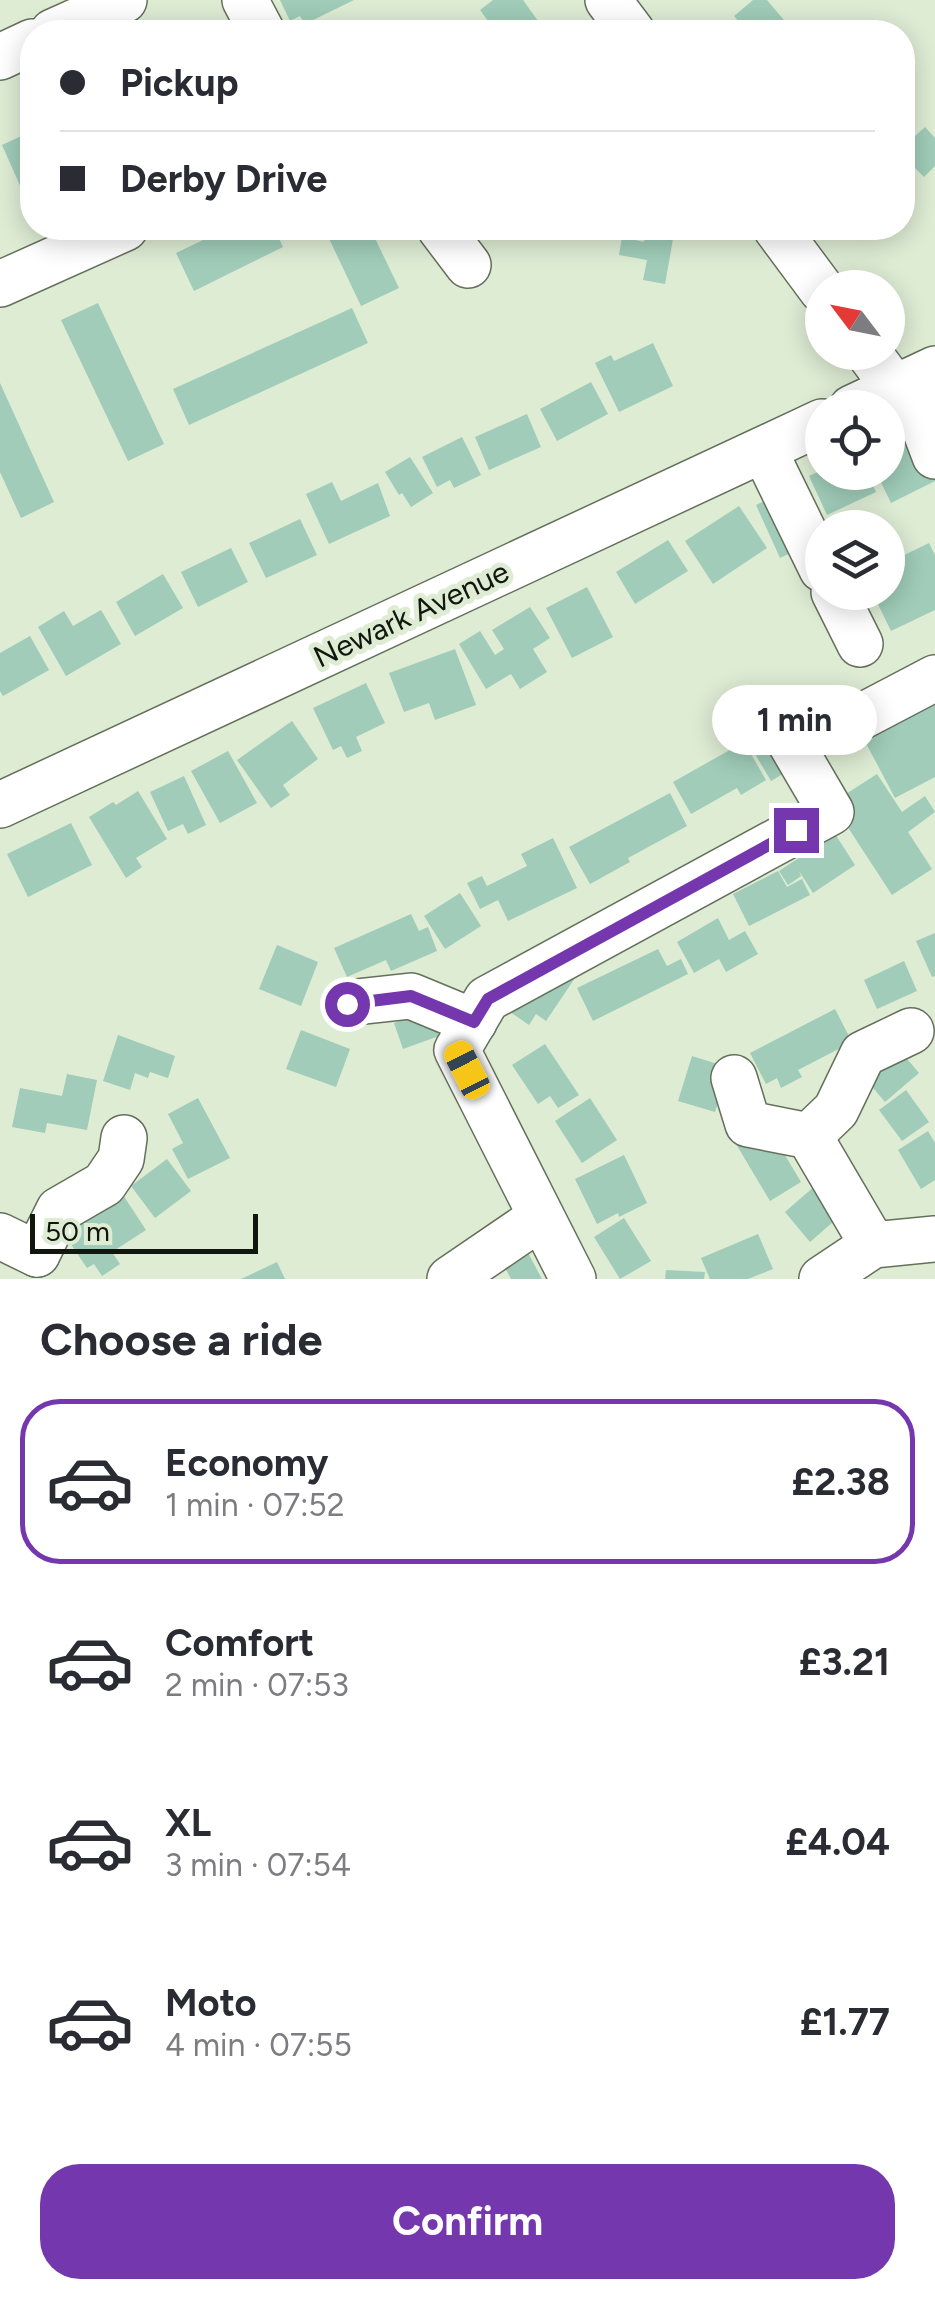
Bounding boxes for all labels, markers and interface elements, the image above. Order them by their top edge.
text: Pickup [120,60,238,106]
text: Derby Drive [120,156,327,202]
north arrow [805,270,905,370]
map controls [805,270,905,610]
button: locate [805,390,905,490]
button: layers [805,510,905,610]
street label: Newark Avenue [307,553,515,675]
callout: 1 min [714,685,878,755]
text: 1 min [757,701,832,739]
route end [774,808,819,853]
route start [325,982,370,1027]
car [440,1036,494,1104]
scale bar [30,1209,258,1254]
text: 50 m [45,1214,110,1248]
text: Choose a ride [40,1312,322,1366]
icon: car [45,1437,135,1527]
text: Economy [165,1440,328,1486]
text: £2.38 [792,1459,890,1505]
text: 1 min · 07:52 [165,1486,345,1524]
icon: car [45,1617,135,1707]
text: Comfort [165,1620,314,1666]
text: £3.21 [799,1639,890,1685]
text: 2 min · 07:53 [165,1666,349,1704]
icon: car [45,1797,135,1887]
text: XL [165,1800,211,1846]
text: £4.04 [785,1819,890,1865]
text: 3 min · 07:54 [165,1846,351,1884]
icon: car [45,1977,135,2067]
text: Moto [165,1980,257,2026]
text: £1.77 [800,1999,890,2045]
text: 4 min · 07:55 [165,2026,352,2064]
button: Confirm [40,2164,895,2279]

